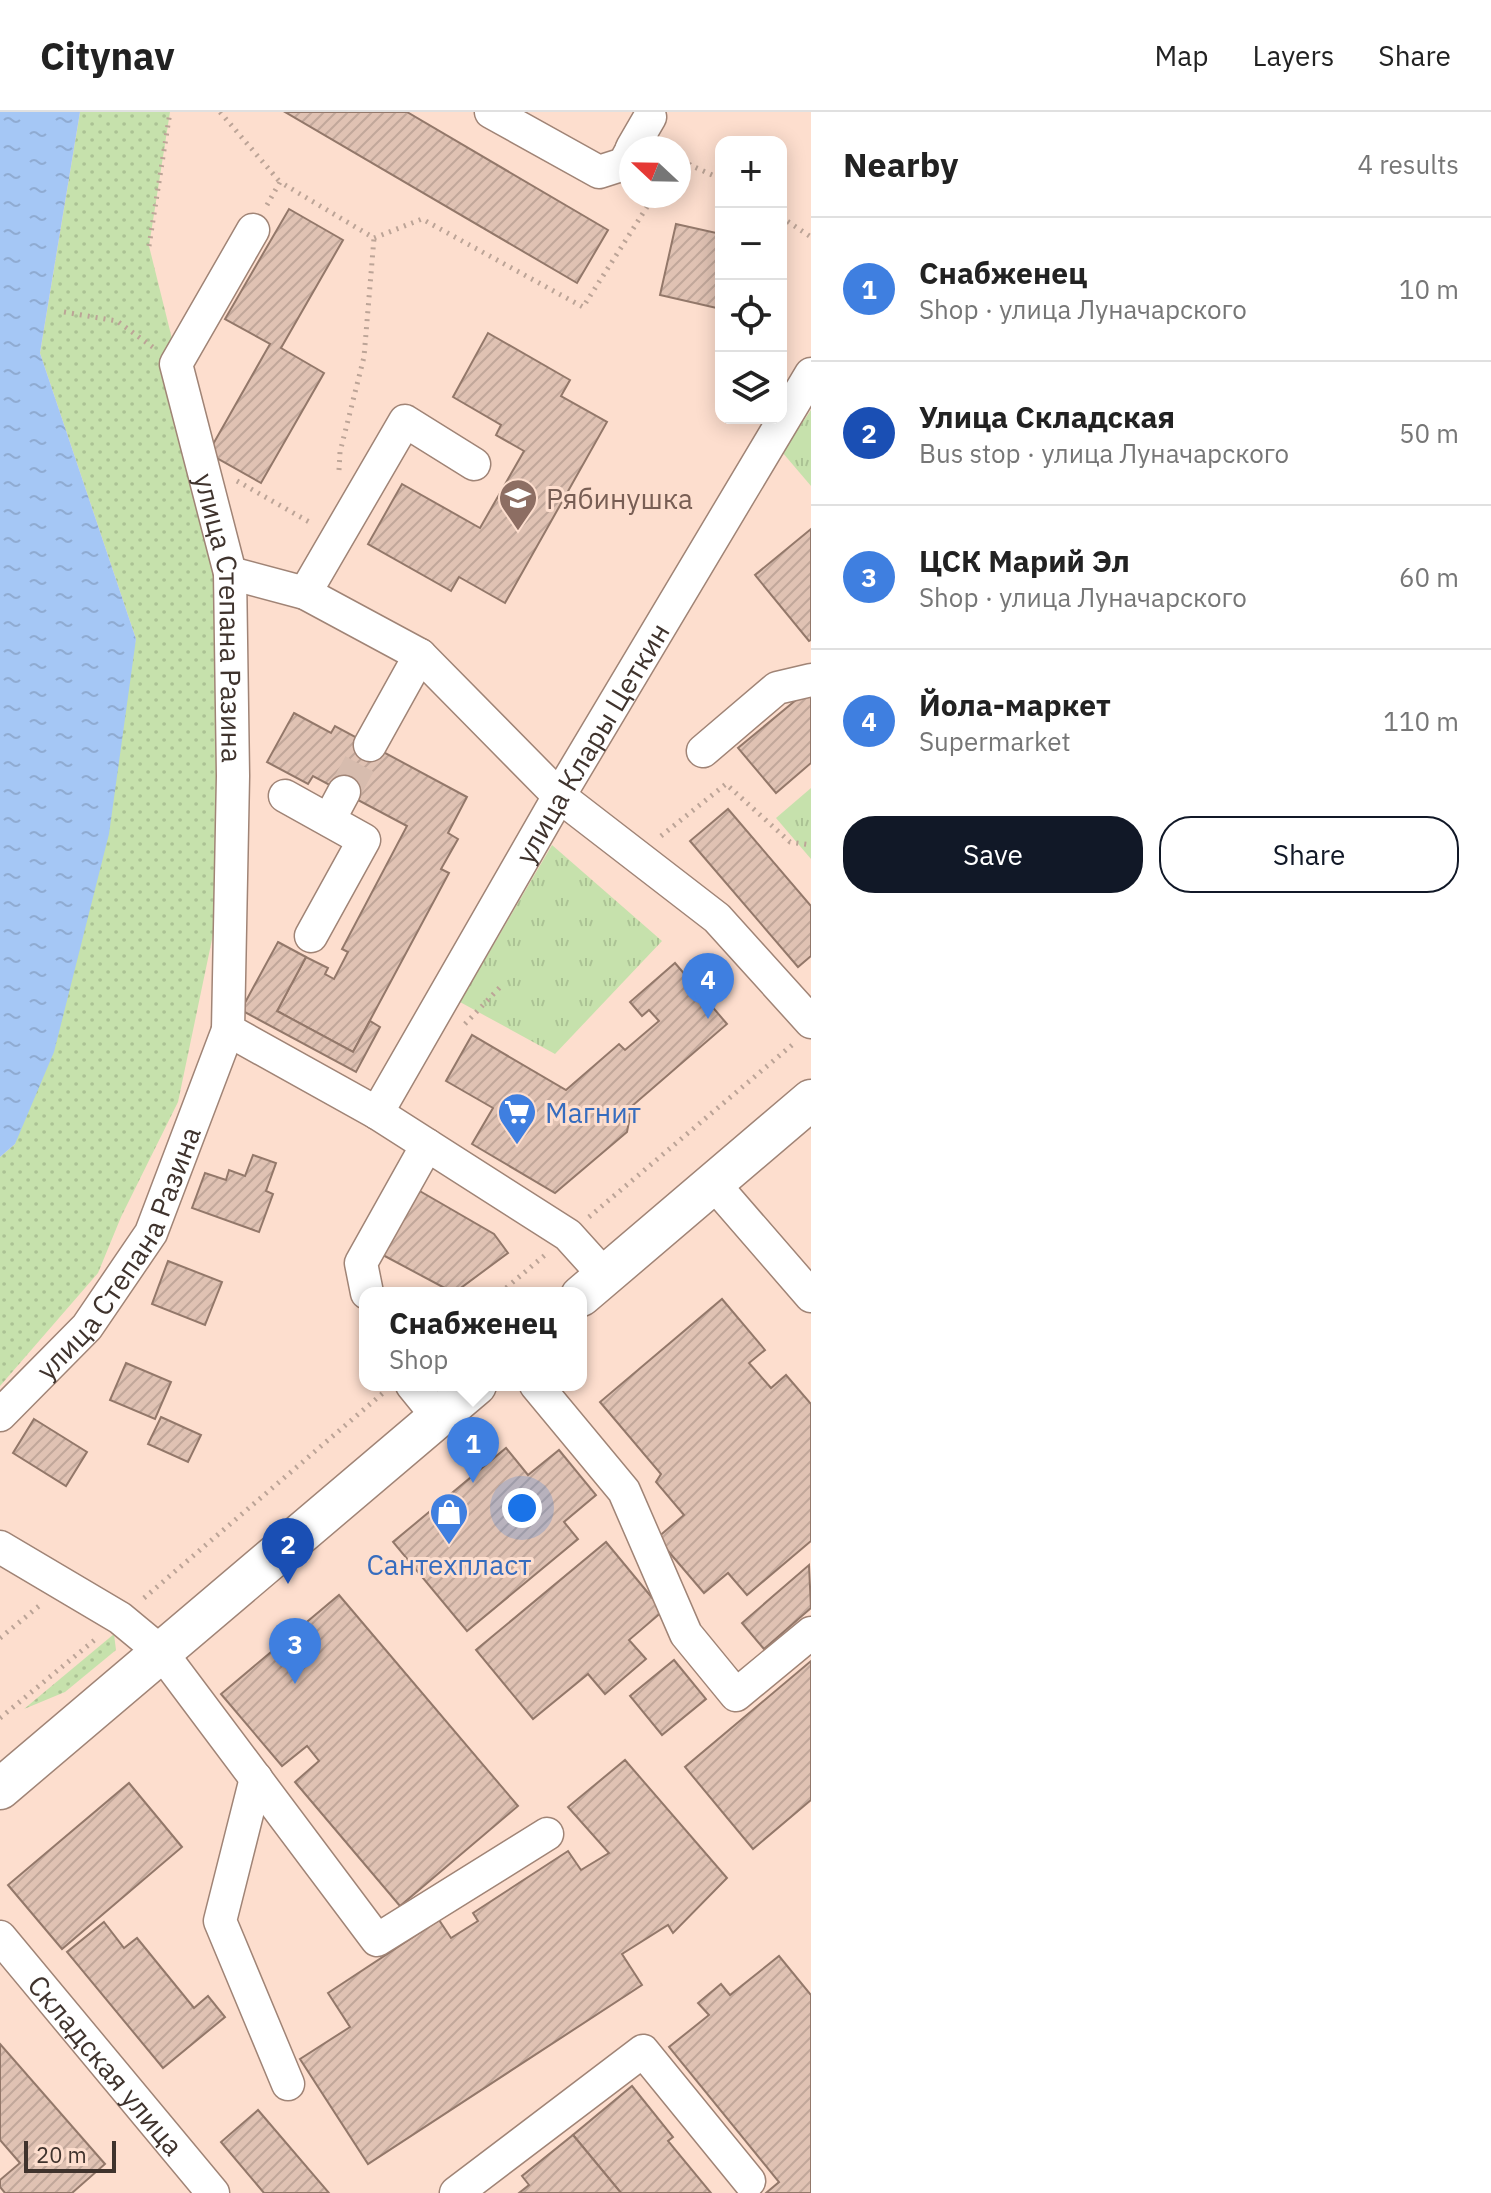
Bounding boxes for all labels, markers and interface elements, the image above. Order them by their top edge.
text: Citynav [40,31,175,80]
text: Map [1154,37,1208,74]
text: Layers [1252,37,1334,74]
text: Share [1378,37,1451,74]
north arrow [619,136,691,208]
map controls [715,136,787,424]
button: + [715,136,787,208]
text: Nearby [843,142,958,186]
text: 4 results [1357,147,1459,181]
button: − [715,208,787,280]
text: Снабженец [919,253,1087,292]
text: 1 [861,272,877,306]
text: 10 m [1399,272,1459,306]
button: locate [715,280,787,352]
text: Shop · улица Луначарского [919,292,1247,326]
button: layers [715,352,787,424]
text: Улица Складская [919,397,1175,436]
text: 2 [861,416,877,450]
text: 50 m [1399,416,1459,450]
text: Bus stop · улица Луначарского [919,436,1289,470]
street label: улица Степана Разина [186,469,251,763]
school or university icon: Рябинушка [497,477,539,532]
place label: Рябинушка [546,480,693,517]
text: ЦСК Марий Эл [919,541,1130,580]
text: 3 [861,560,877,594]
text: 60 m [1399,560,1459,594]
text: Shop · улица Луначарского [919,580,1247,614]
street label: улица Клары Цеткин [506,615,677,870]
text: Йола-маркет [919,685,1111,724]
text: 4 [861,704,877,738]
text: 110 m [1383,704,1459,738]
text: Supermarket [919,724,1071,758]
button: Save [843,816,1143,893]
button: Share [1159,816,1459,893]
pin: 4 [682,953,734,1019]
supermarket icon: Магнит [496,1091,538,1146]
place label: Магнит [545,1094,641,1131]
street label: улица Степана Разина [27,1121,208,1387]
popup [359,1287,587,1391]
text: Снабженец [389,1303,557,1342]
text: Shop [389,1342,448,1376]
pin: 1 [447,1417,499,1483]
your location [502,1488,542,1528]
shop icon: Сантехпласт [428,1491,470,1546]
pin: 2 [262,1518,314,1584]
place label: Сантехпласт [366,1546,532,1583]
pin: 3 [269,1618,321,1684]
street label: Складская улица [20,1967,192,2163]
scale bar [24,2137,116,2173]
text: 20 m [36,2140,87,2169]

